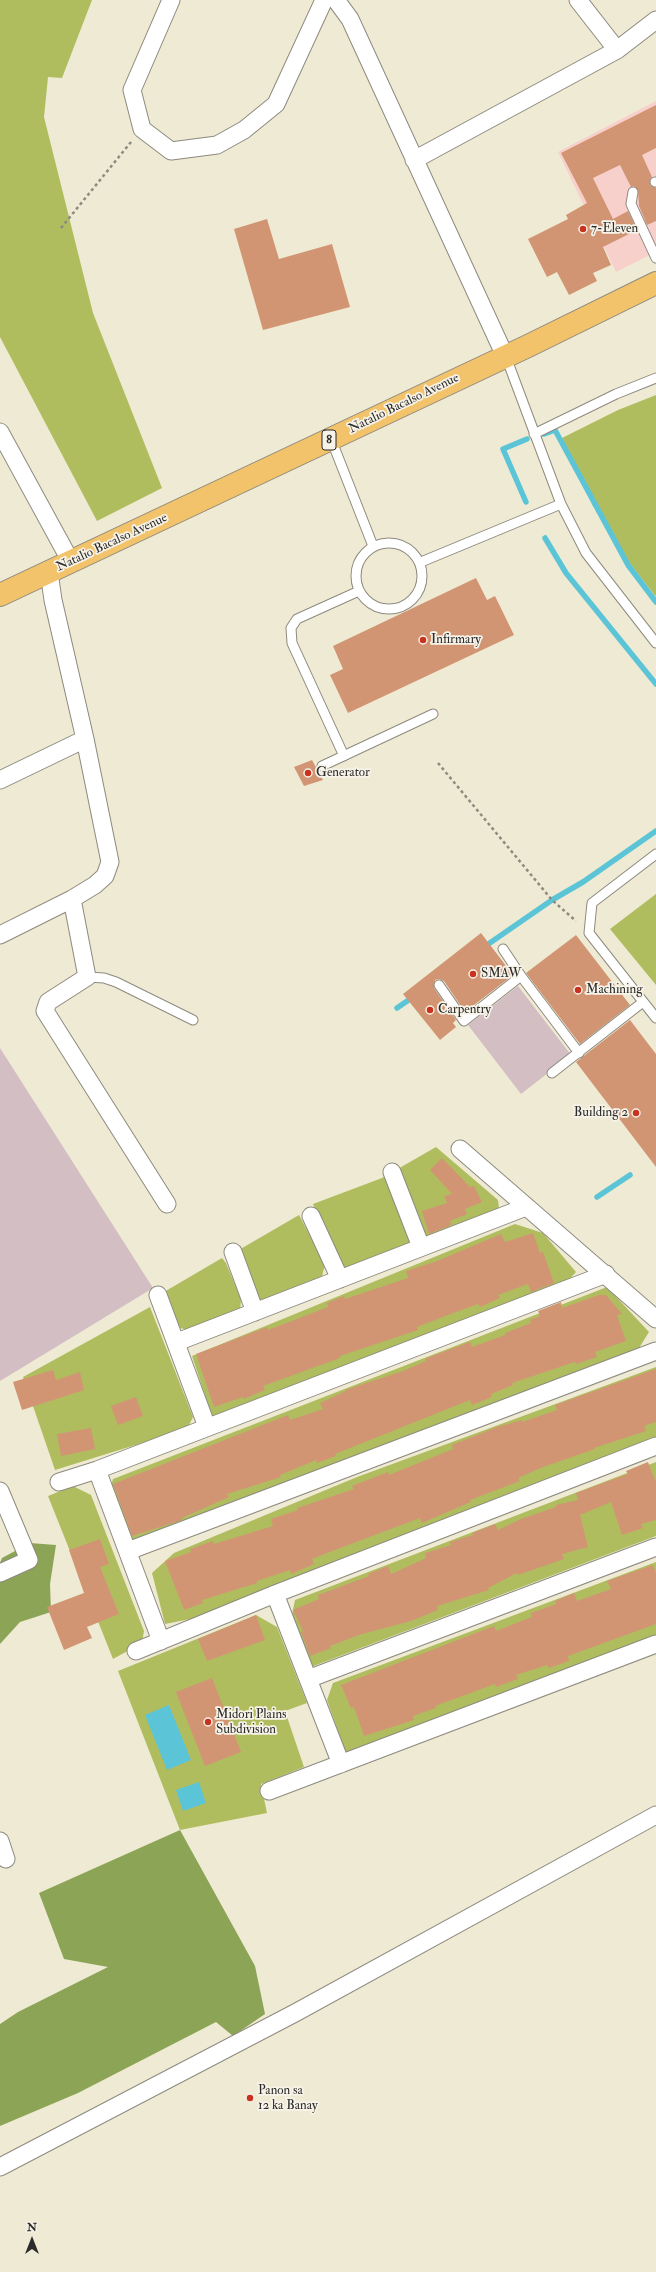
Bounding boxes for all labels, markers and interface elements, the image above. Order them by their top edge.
place label: 7-Eleven [591,221,638,237]
marker: 7-Eleven [578,224,588,234]
street label: Natalio Bacalso Avenue [346,371,462,437]
road number: 8 [322,430,336,450]
street label: Natalio Bacalso Avenue [54,510,170,576]
place label: Infirmary [431,632,481,648]
marker: Infirmary [418,635,428,645]
place label: Generator [316,765,370,781]
marker: Generator [303,768,313,778]
place label: SMAW [481,966,521,982]
marker: SMAW [468,969,478,979]
place label: Machining [586,982,643,998]
marker: Machining [573,985,583,995]
place label: Carpentry [438,1002,491,1018]
marker: Carpentry [425,1005,435,1015]
place label: Building 2 [574,1105,628,1121]
marker: Building 2 [631,1108,641,1118]
place label: Midori Plains Subdivision [216,1707,287,1738]
marker: Midori Plains Subdivision [203,1717,213,1727]
place label: Panon sa 12 ka Banay [258,2083,318,2114]
marker: Panon sa 12 ka Banay [245,2093,255,2103]
north arrow [12,2220,52,2260]
text: N [27,2221,37,2234]

